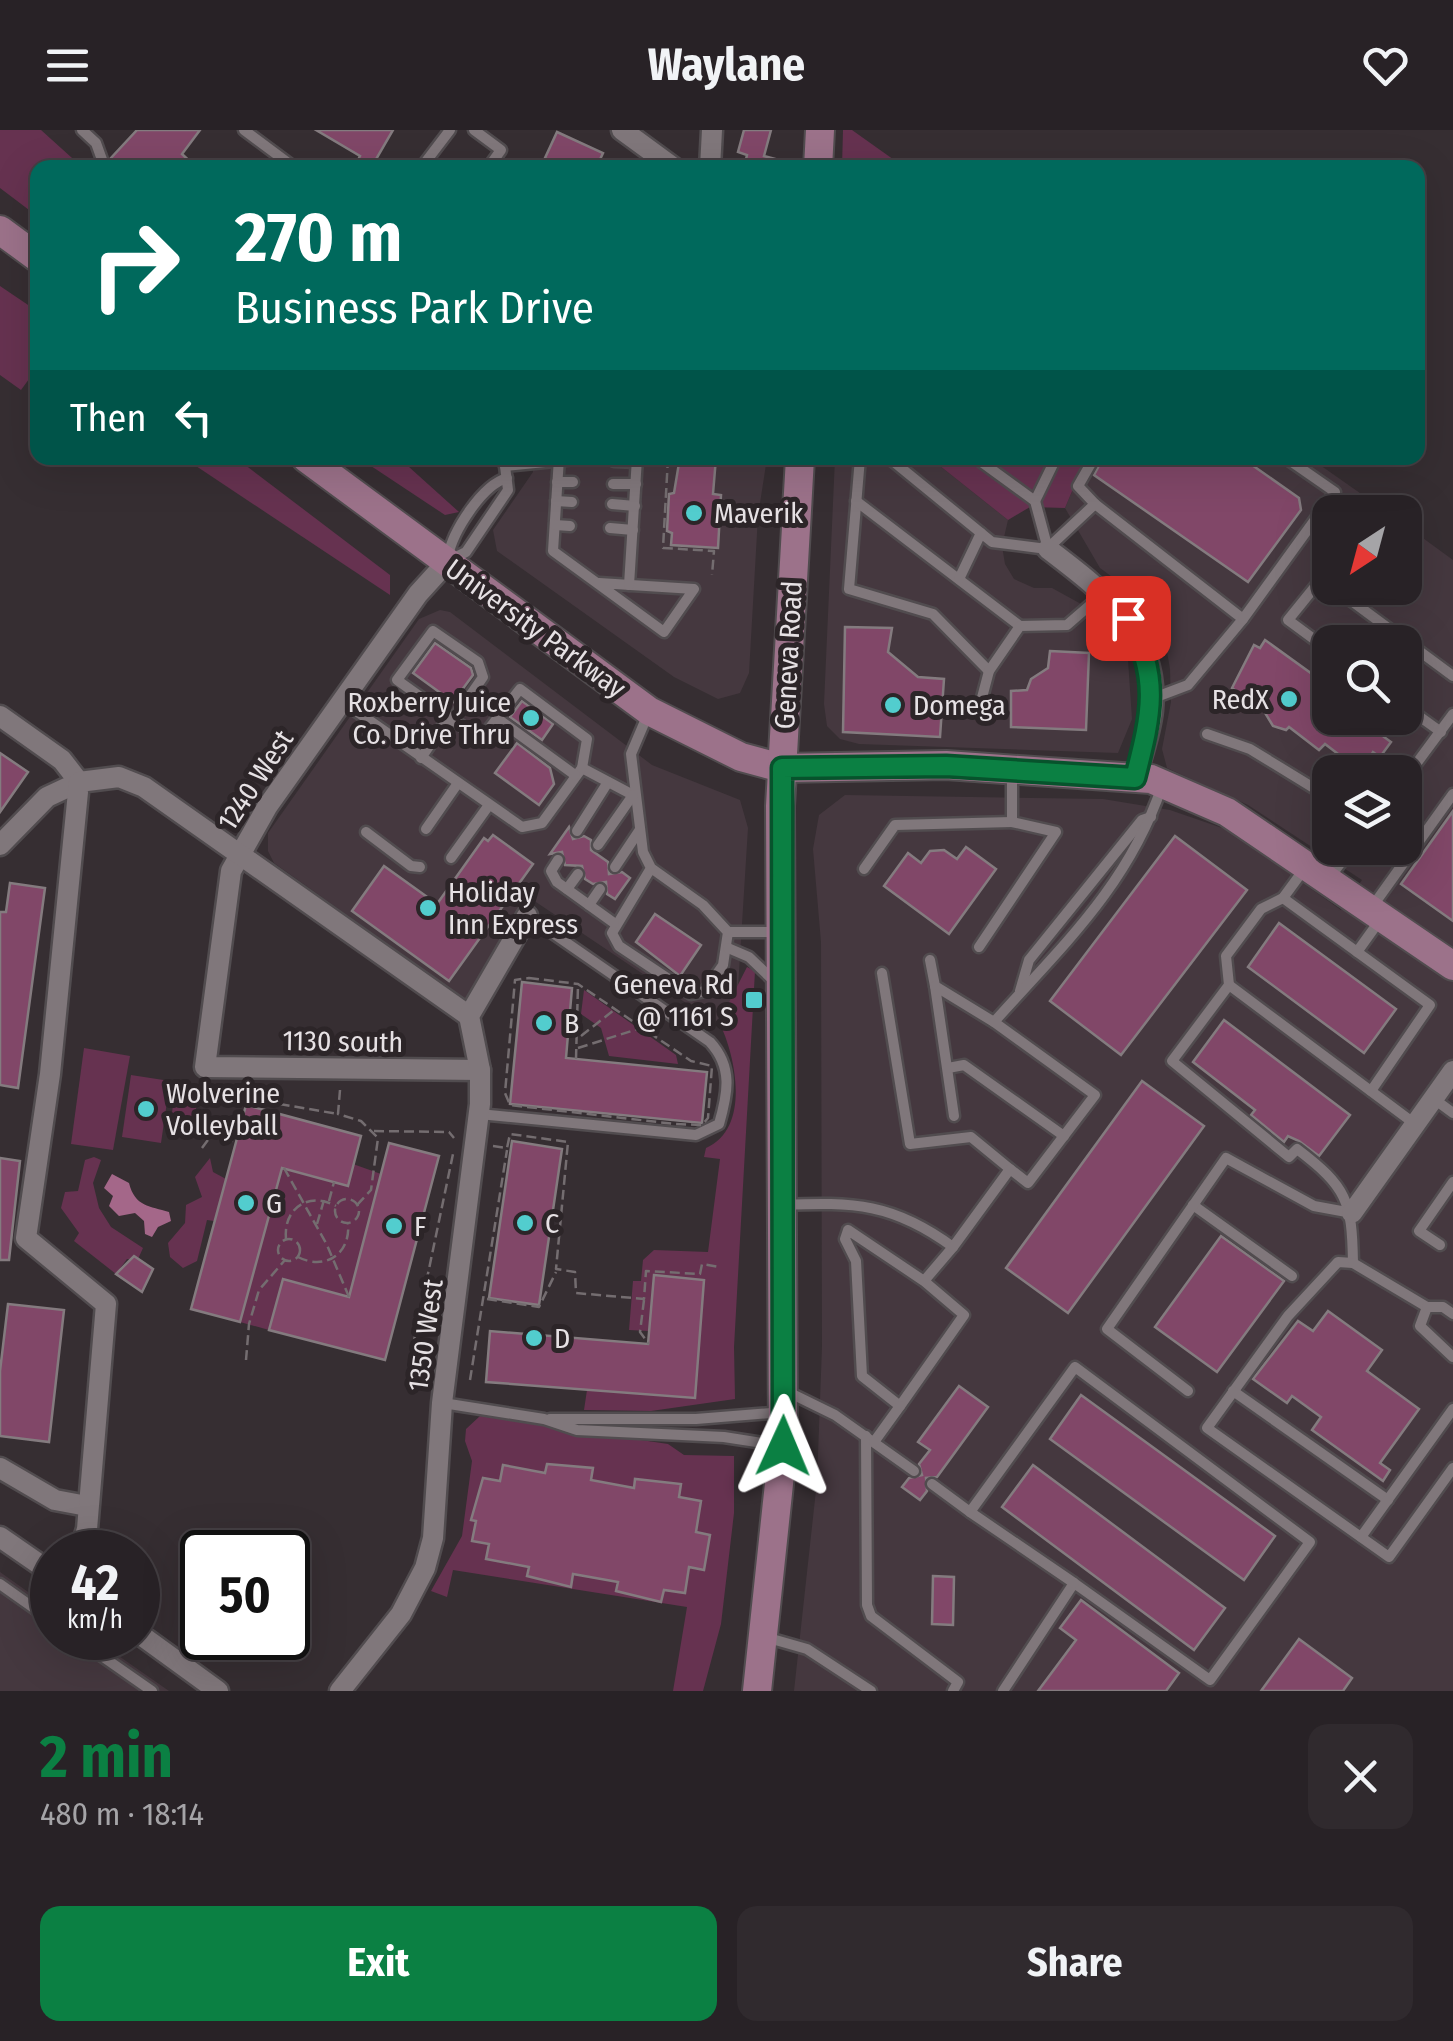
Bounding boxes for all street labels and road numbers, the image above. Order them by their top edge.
street label: University Parkway [439,552,633,705]
street label: Geneva Road [768,580,809,730]
street label: 1240 West [211,723,301,837]
street label: 1130 south [282,1024,404,1059]
street label: 1350 West [401,1276,450,1393]

